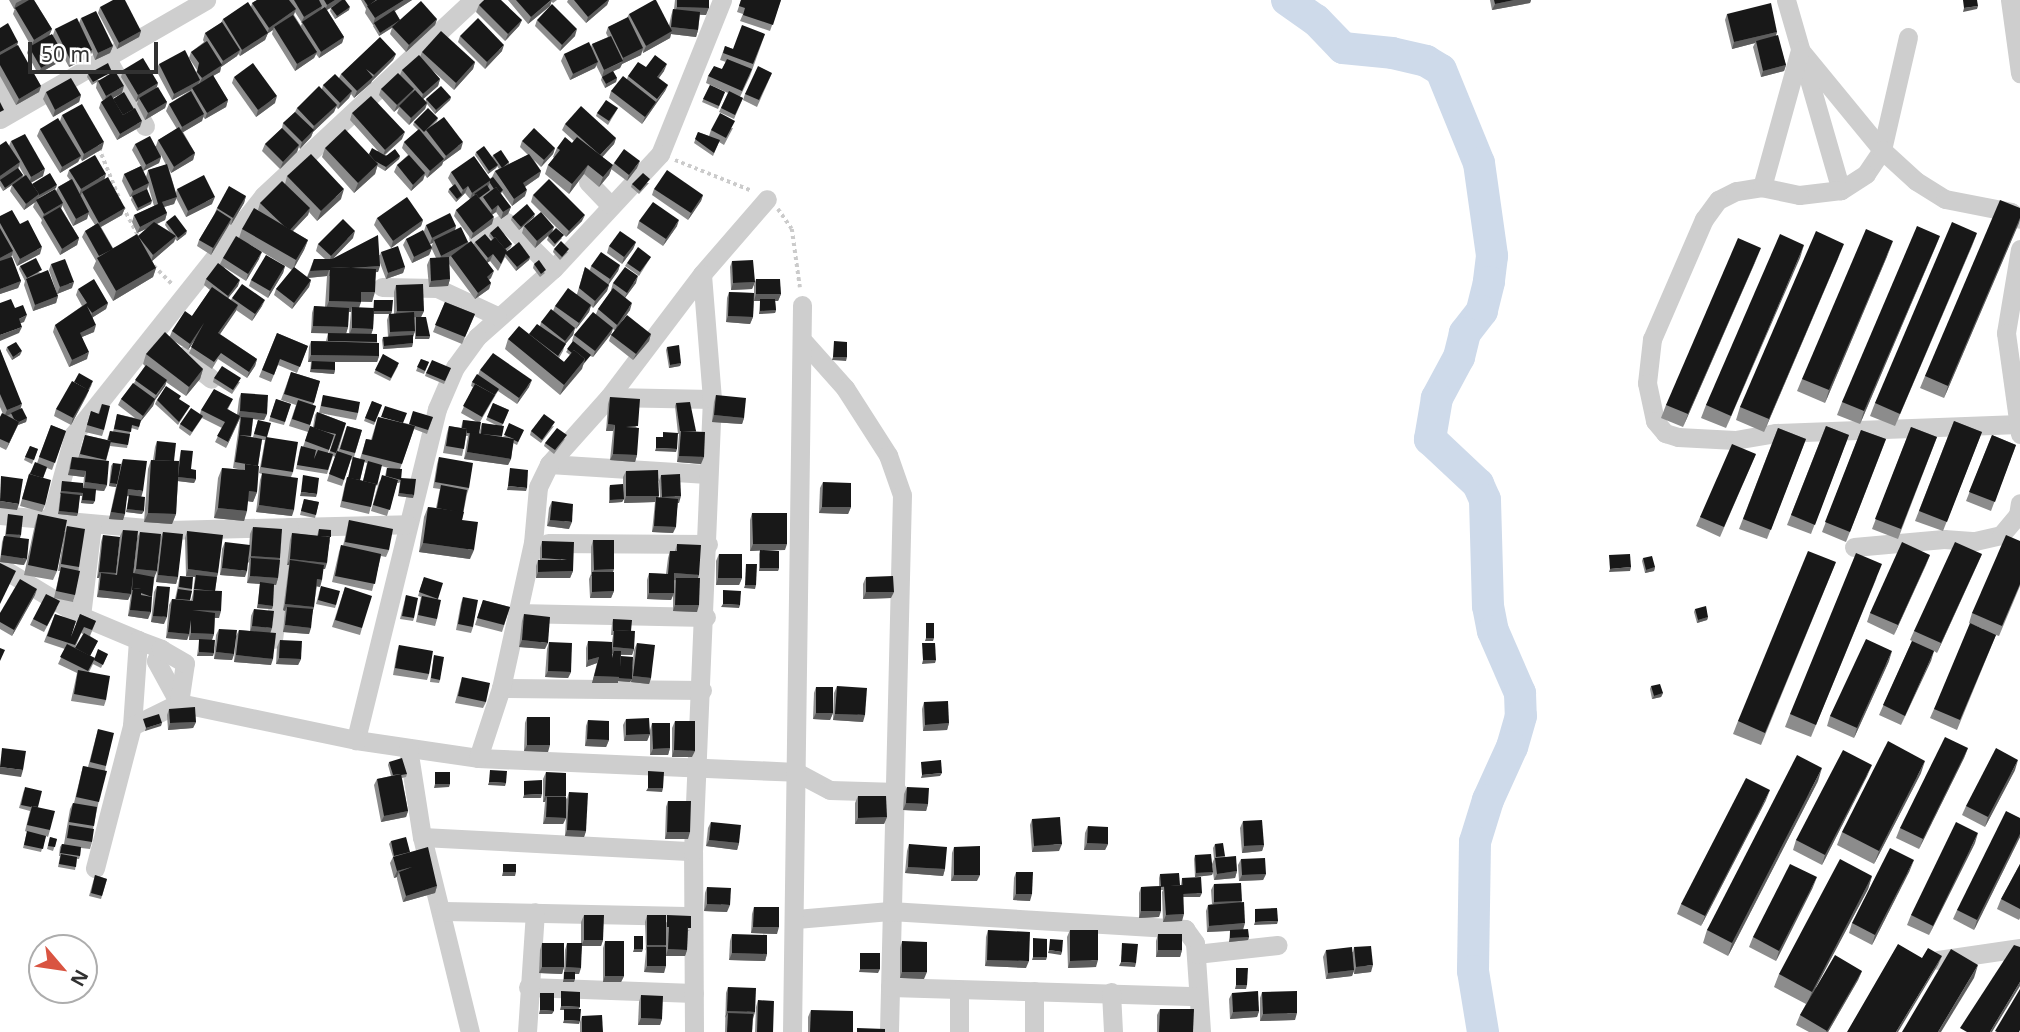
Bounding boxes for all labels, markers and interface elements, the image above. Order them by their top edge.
scale bar [32,28,161,72]
text: 50 m [41,40,90,68]
north arrow [28,934,98,1004]
text: N [65,965,95,991]

